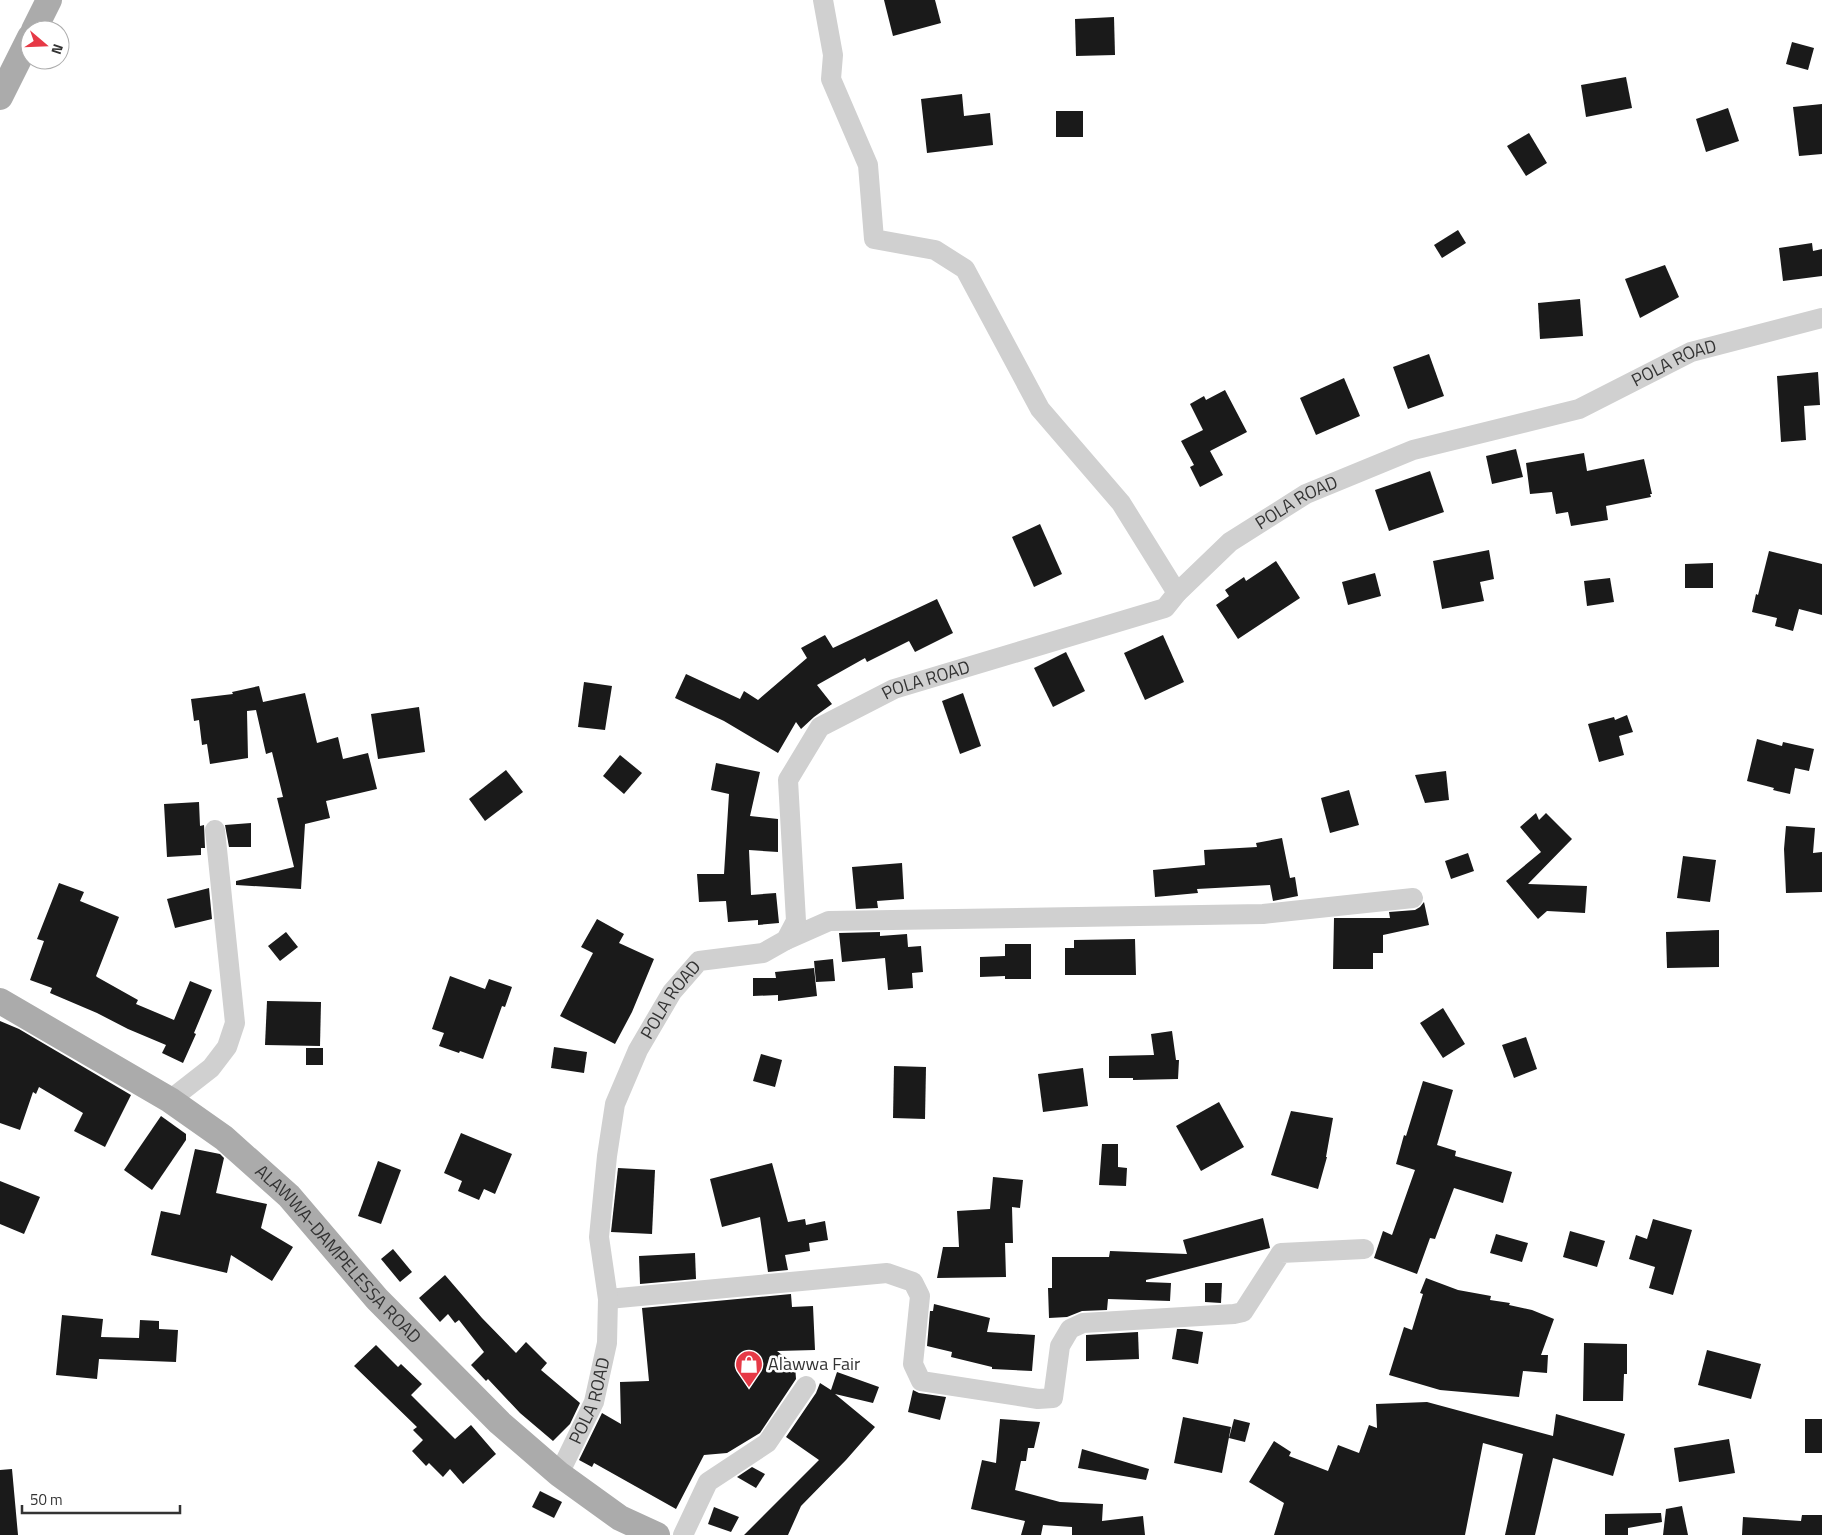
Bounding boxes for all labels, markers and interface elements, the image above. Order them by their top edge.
north arrow [20,20,70,70]
text: N [46,41,69,57]
street label: POLA ROAD [1626,332,1719,393]
street label: POLA ROAD [1250,468,1342,536]
street label: POLA ROAD [877,653,973,706]
street label: POLA ROAD [633,954,707,1044]
street label: ALAWWA-DAMPELESSA ROAD [249,1158,428,1350]
shop icon: Alawwa Fair [734,1349,764,1388]
place label: Alawwa Fair [768,1350,860,1377]
street label: POLA ROAD [561,1355,616,1449]
scale bar [22,1482,180,1514]
text: 50 m [30,1488,63,1511]

